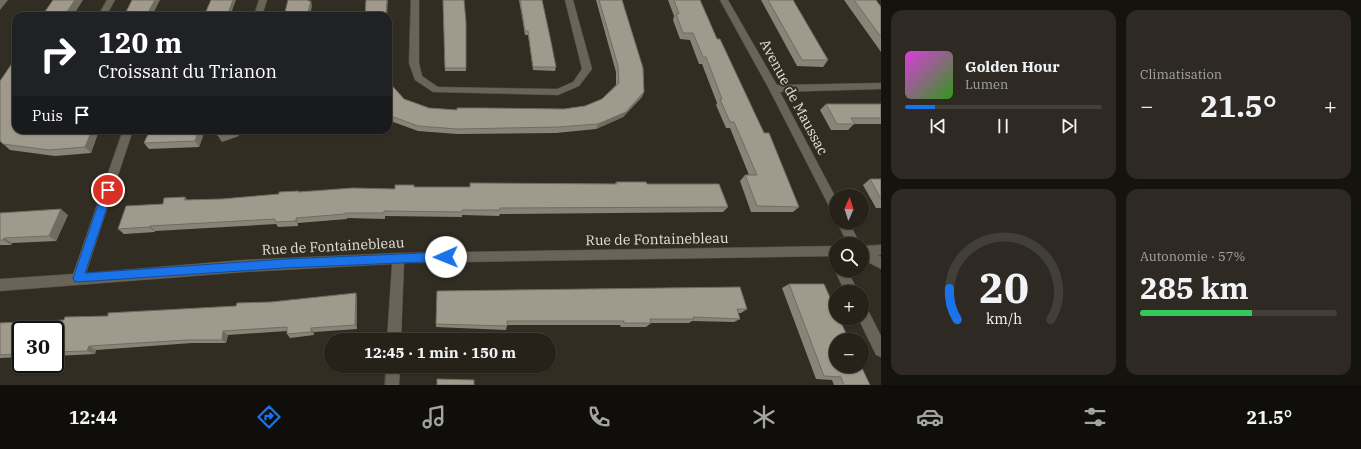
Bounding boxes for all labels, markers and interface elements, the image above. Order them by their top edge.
text: 120 m [98,24,182,61]
icon: right [32,28,84,80]
street label: Avenue de Maussac [756,36,832,158]
text: Golden Hour [965,57,1060,76]
text: Croissant du Trianon [98,60,277,83]
text: Climatisation [1140,66,1222,83]
text: Lumen [965,76,1008,93]
text: 21.5° [1200,86,1277,125]
text: − [1140,91,1153,120]
text: + [1324,91,1337,120]
icon: arrive [71,104,93,126]
text: Puis [32,106,63,125]
icon: previous [927,115,949,137]
icon: pause [992,115,1014,137]
icon: next [1058,115,1080,137]
pin [91,173,125,207]
icon: arrive [97,179,119,201]
north arrow [829,189,869,229]
map controls [829,189,869,373]
street label: Rue de Fontainebleau [585,229,729,249]
street label: Rue de Fontainebleau [261,233,405,259]
position arrow [425,236,467,278]
button: search [829,237,869,277]
text: Autonomie · 57% [1140,248,1245,265]
text: 20 [979,260,1028,314]
text: 285 km [1140,268,1249,307]
button: + [829,285,869,325]
text: km/h [985,308,1022,327]
speed limit sign: 30 [12,321,64,373]
button: − [829,333,869,373]
text: 12:45 · 1 min · 150 m [364,343,516,362]
icon: directions [255,403,283,431]
icon: music [420,403,448,431]
icon: phone [585,403,613,431]
icon: climate [750,403,778,431]
icon: car [916,403,944,431]
icon: filters [1081,403,1109,431]
text: 12:44 [69,406,117,429]
text: 21.5° [1246,406,1292,429]

